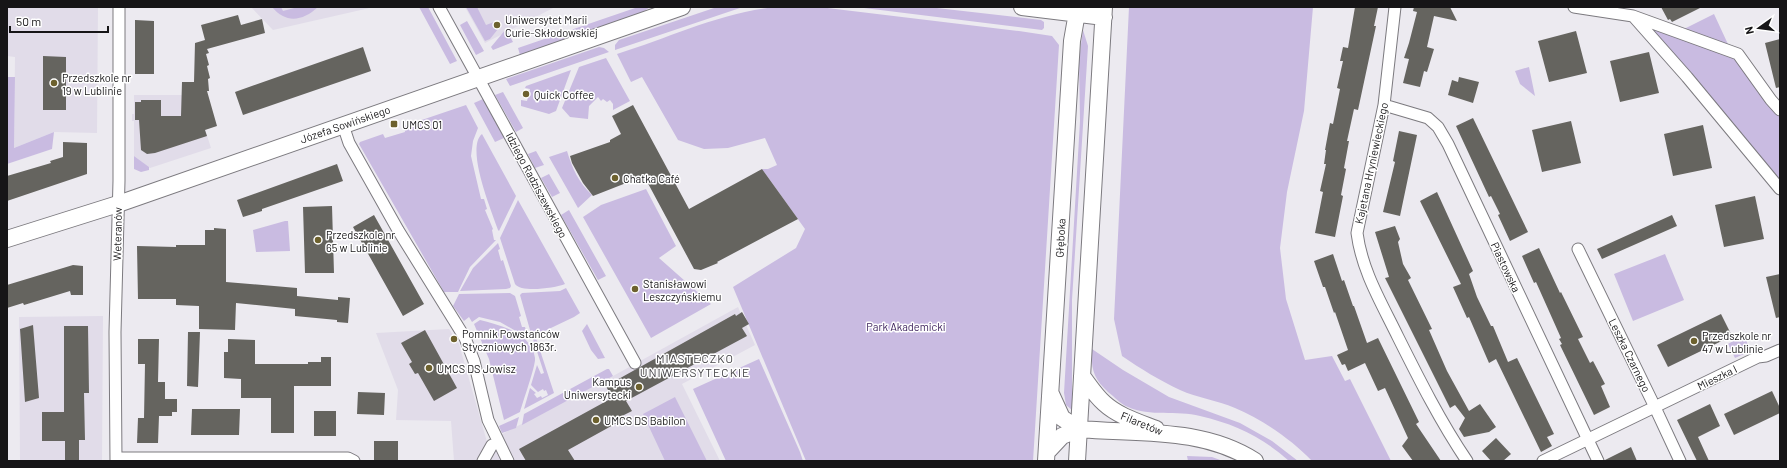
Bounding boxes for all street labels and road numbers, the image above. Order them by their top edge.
street label: Kajetana Hryniewieckiego [1352,101,1390,225]
street label: Józefa Sowińskiego [298,102,392,146]
street label: Idziego Radziszewskiego [504,130,570,240]
street label: Weteranów [110,207,124,261]
street label: Głęboka [1052,218,1068,258]
street label: Piastowska [1489,240,1523,294]
street label: Leszka Czarnego [1607,316,1653,394]
street label: Mieszka I [1695,362,1739,392]
street label: Filaretów [1119,409,1165,437]

